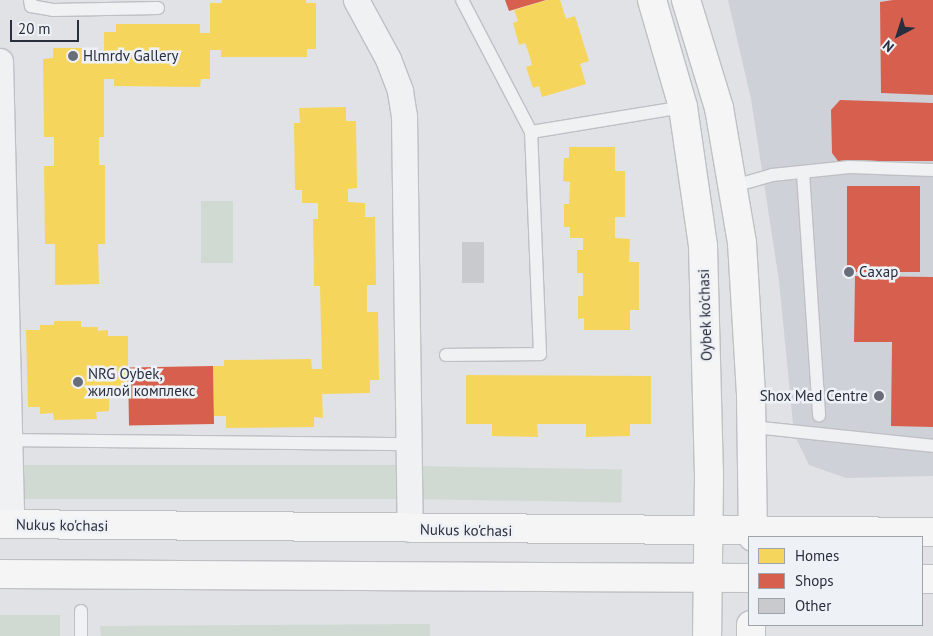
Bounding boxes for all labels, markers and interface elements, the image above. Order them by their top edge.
scale bar [12,10,81,42]
north arrow [873,10,923,60]
text: 20 m [18,19,51,38]
text: N [879,37,898,56]
place label: Hlmrdv Gallery [83,47,179,65]
marker: Hlmrdv Gallery [67,50,79,62]
place label: Сахар [859,263,898,281]
marker: Сахар [843,266,855,278]
street label: Oybek ko'chasi [694,268,716,362]
place label: NRG Oybek, жилой комплекс [88,364,196,399]
marker: NRG Oybek, жилой комплекс [72,376,84,388]
place label: Shox Med Centre [759,387,868,405]
marker: Shox Med Centre [872,389,886,403]
street label: Nukus ko'chasi [16,515,108,535]
street label: Nukus ko'chasi [420,520,512,540]
legend [748,536,923,626]
text: Homes [795,546,839,565]
text: Shops [795,571,834,590]
text: Other [795,596,831,615]

